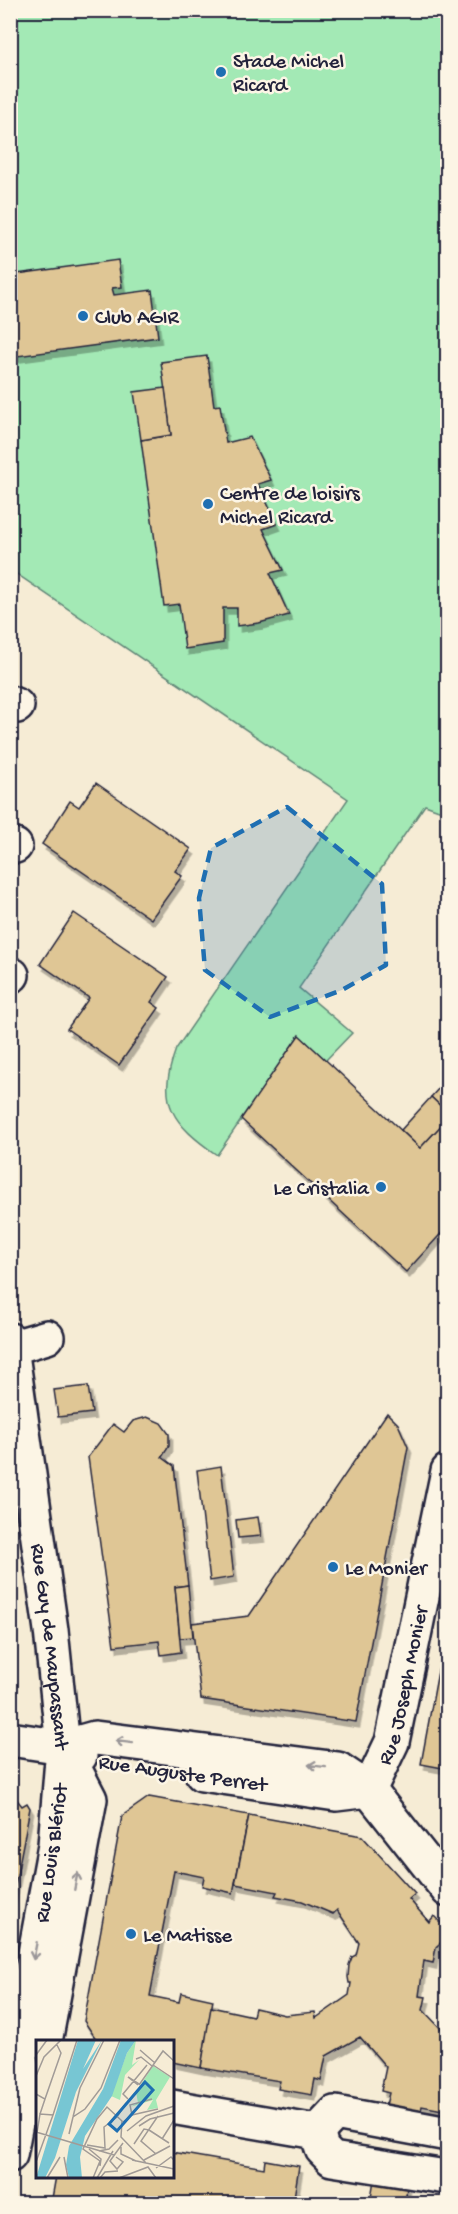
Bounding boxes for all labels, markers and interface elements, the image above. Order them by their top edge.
place label: Stade Michel Ricard [233,51,344,100]
marker: Stade Michel Ricard [214,65,228,79]
place label: Club AGIR [95,307,180,332]
marker: Club AGIR [76,309,90,323]
place label: Centre de loisirs Michel Ricard [220,483,361,532]
marker: Centre de loisirs Michel Ricard [201,497,215,511]
place label: Le Cristalia [273,1178,370,1203]
marker: Le Cristalia [374,1180,388,1194]
street label: Rue Guy de Maupassant [23,1542,72,1753]
place label: Le Monier [345,1558,428,1583]
marker: Le Monier [326,1560,340,1574]
street label: Rue Joseph Monier [374,1603,436,1770]
one-way arrow [115,1736,134,1747]
street label: Rue Auguste Perret [97,1751,271,1800]
one-way arrow [308,1760,328,1771]
street label: Rue Louis Blériot [31,1780,76,1925]
one-way arrow [71,1872,82,1891]
place label: Le Matisse [143,1925,233,1950]
marker: Le Matisse [124,1927,138,1941]
one-way arrow [29,1940,40,1960]
inset map [36,2040,174,2178]

